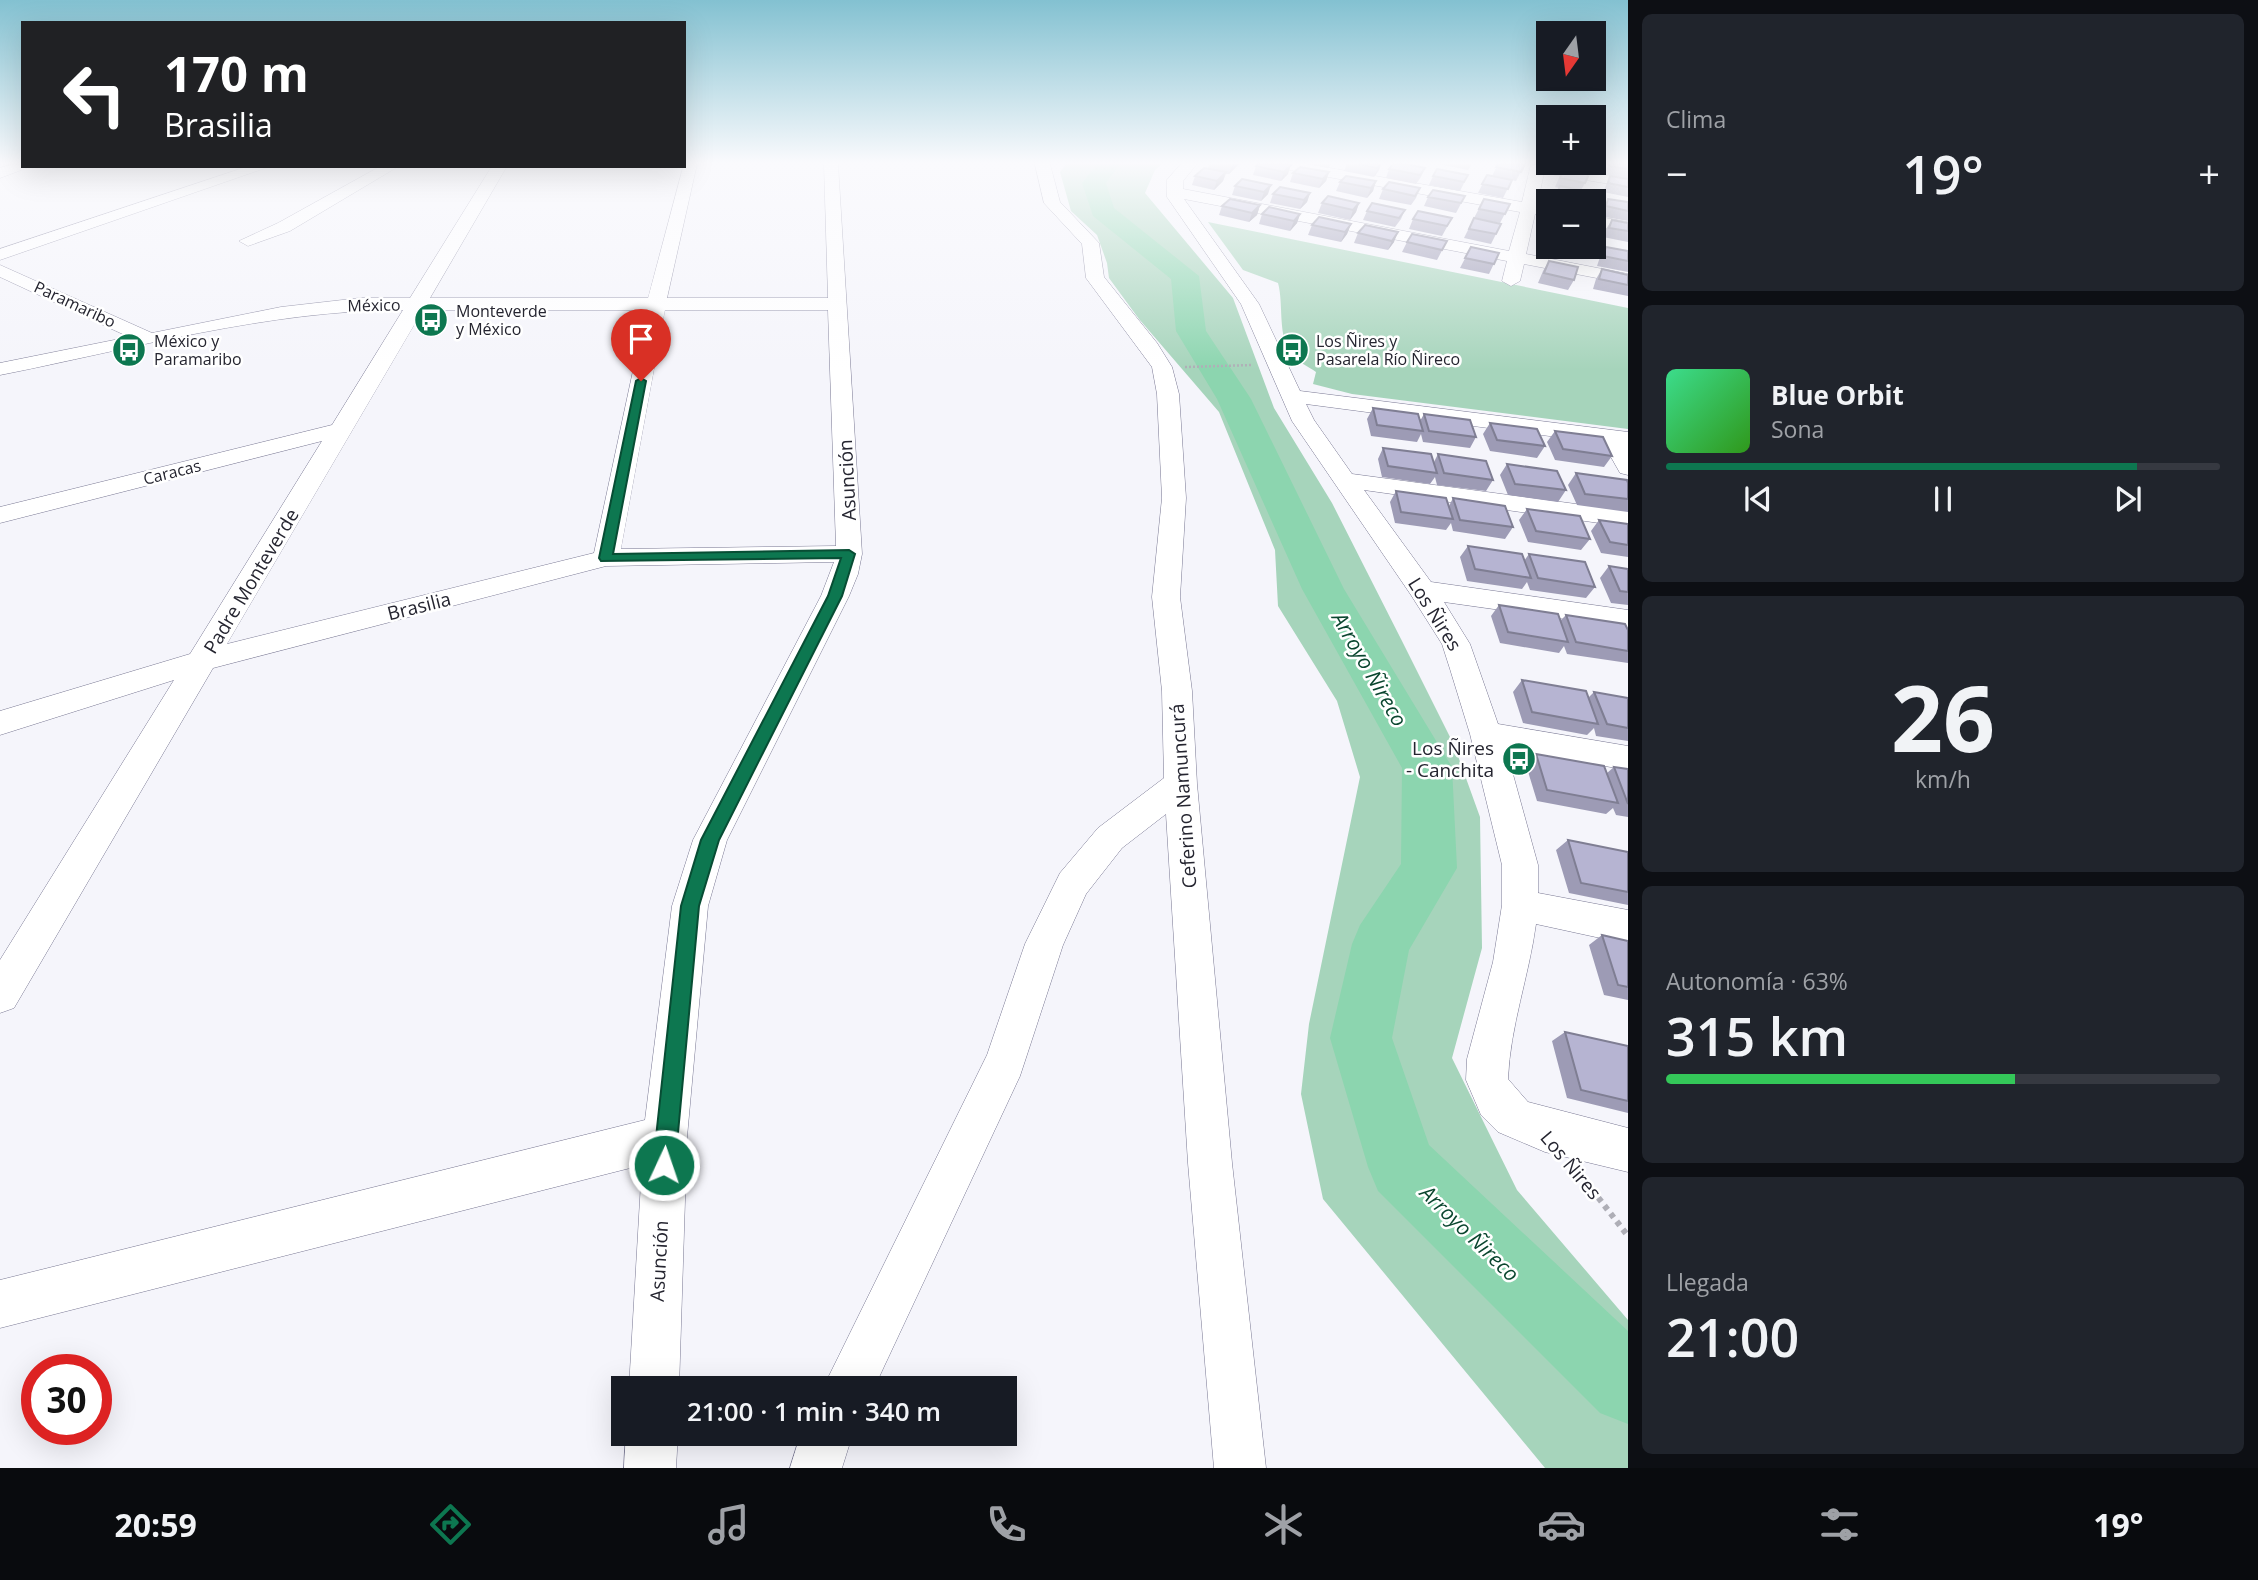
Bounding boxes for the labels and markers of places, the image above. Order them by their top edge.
place label: Monteverde y México [456,300,547,340]
bus stop icon: Monteverde y México [412,301,450,339]
pin [611,309,671,381]
place label: México y Paramaribo [154,330,242,370]
place label: Los Ñires y Pasarela Río Ñireco [1316,330,1460,370]
bus stop icon: México y Paramaribo [110,331,148,369]
bus stop icon: Los Ñires y Pasarela Río Ñireco [1273,331,1311,369]
place label: Los Ñires - Canchita [1406,735,1494,783]
bus stop icon: Los Ñires - Canchita [1500,740,1538,778]

